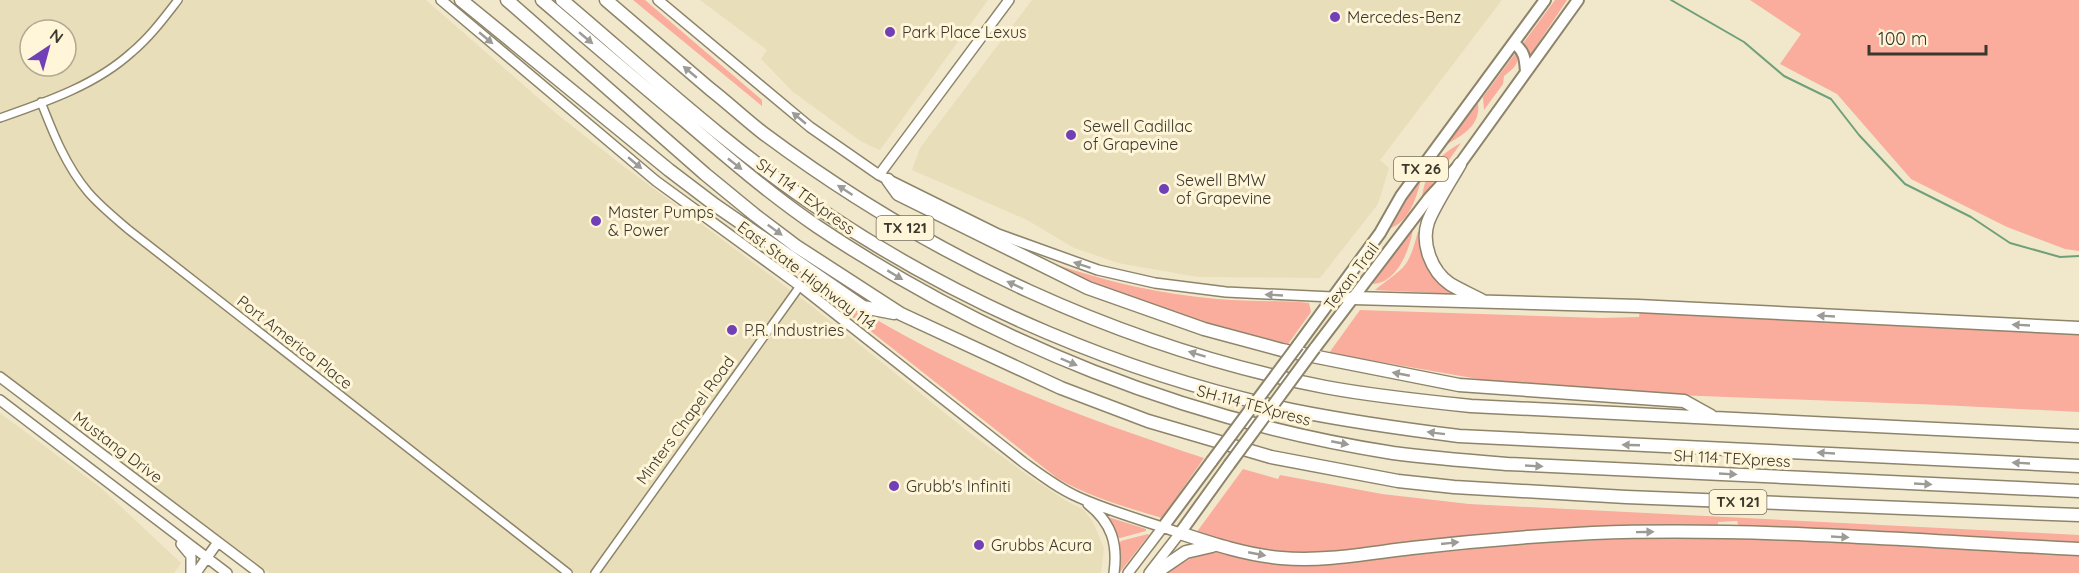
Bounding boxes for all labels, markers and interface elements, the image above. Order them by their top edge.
place label: Mercedes-Benz [1347,7,1461,27]
marker: Mercedes-Benz [1328,10,1342,24]
north arrow [18,18,78,78]
scale bar [1869,18,1986,56]
place label: Park Place Lexus [902,22,1027,42]
text: N [46,24,67,47]
marker: Park Place Lexus [883,25,897,39]
text: 100 m [1878,27,1927,50]
one-way arrow [478,31,494,44]
one-way arrow [578,31,593,44]
one-way arrow [682,65,698,78]
one-way arrow [792,112,807,125]
place label: Sewell Cadillac of Grapevine [1083,116,1192,154]
marker: Sewell Cadillac of Grapevine [1064,128,1078,142]
street label: SH 114 TEXpress [753,153,859,239]
one-way arrow [627,156,642,169]
one-way arrow [727,157,743,170]
road number: TX 26 [1394,157,1448,181]
place label: Sewell BMW of Grapevine [1176,170,1271,208]
marker: Sewell BMW of Grapevine [1157,182,1171,196]
one-way arrow [837,185,853,196]
place label: Master Pumps & Power [608,202,714,240]
marker: Master Pumps & Power [589,214,603,228]
street label: East State Highway 114 [734,216,880,334]
road number: TX 121 [876,216,934,240]
one-way arrow [767,223,782,235]
street label: Texan Trail [1319,238,1383,314]
one-way arrow [1073,259,1091,269]
one-way arrow [887,270,904,280]
one-way arrow [1006,280,1024,289]
one-way arrow [1265,290,1284,299]
street label: Port America Place [233,291,357,393]
one-way arrow [1816,311,1835,320]
place label: P.R. Industries [744,320,844,340]
one-way arrow [2011,321,2030,330]
marker: P.R. Industries [725,323,739,337]
one-way arrow [1188,349,1206,358]
street label: Minters Chapel Road [632,352,738,488]
one-way arrow [1061,357,1079,367]
one-way arrow [1391,369,1410,378]
street label: SH 114 TEXpress [1195,380,1313,430]
street label: Mustang Drive [69,407,167,487]
one-way arrow [1427,428,1446,438]
one-way arrow [1331,439,1350,448]
one-way arrow [1622,440,1641,449]
street label: SH 114 TEXpress [1673,445,1791,471]
one-way arrow [1816,449,1835,458]
one-way arrow [2011,459,2030,468]
one-way arrow [1524,461,1543,470]
one-way arrow [1719,470,1738,479]
place label: Grubb's Infiniti [906,476,1011,496]
marker: Grubb's Infiniti [887,479,901,493]
one-way arrow [1914,479,1933,488]
road number: TX 121 [1710,490,1766,514]
one-way arrow [1636,527,1655,537]
one-way arrow [1830,532,1849,541]
place label: Grubbs Acura [991,535,1092,555]
marker: Grubbs Acura [972,538,986,552]
one-way arrow [1441,539,1460,548]
one-way arrow [1247,550,1266,559]

